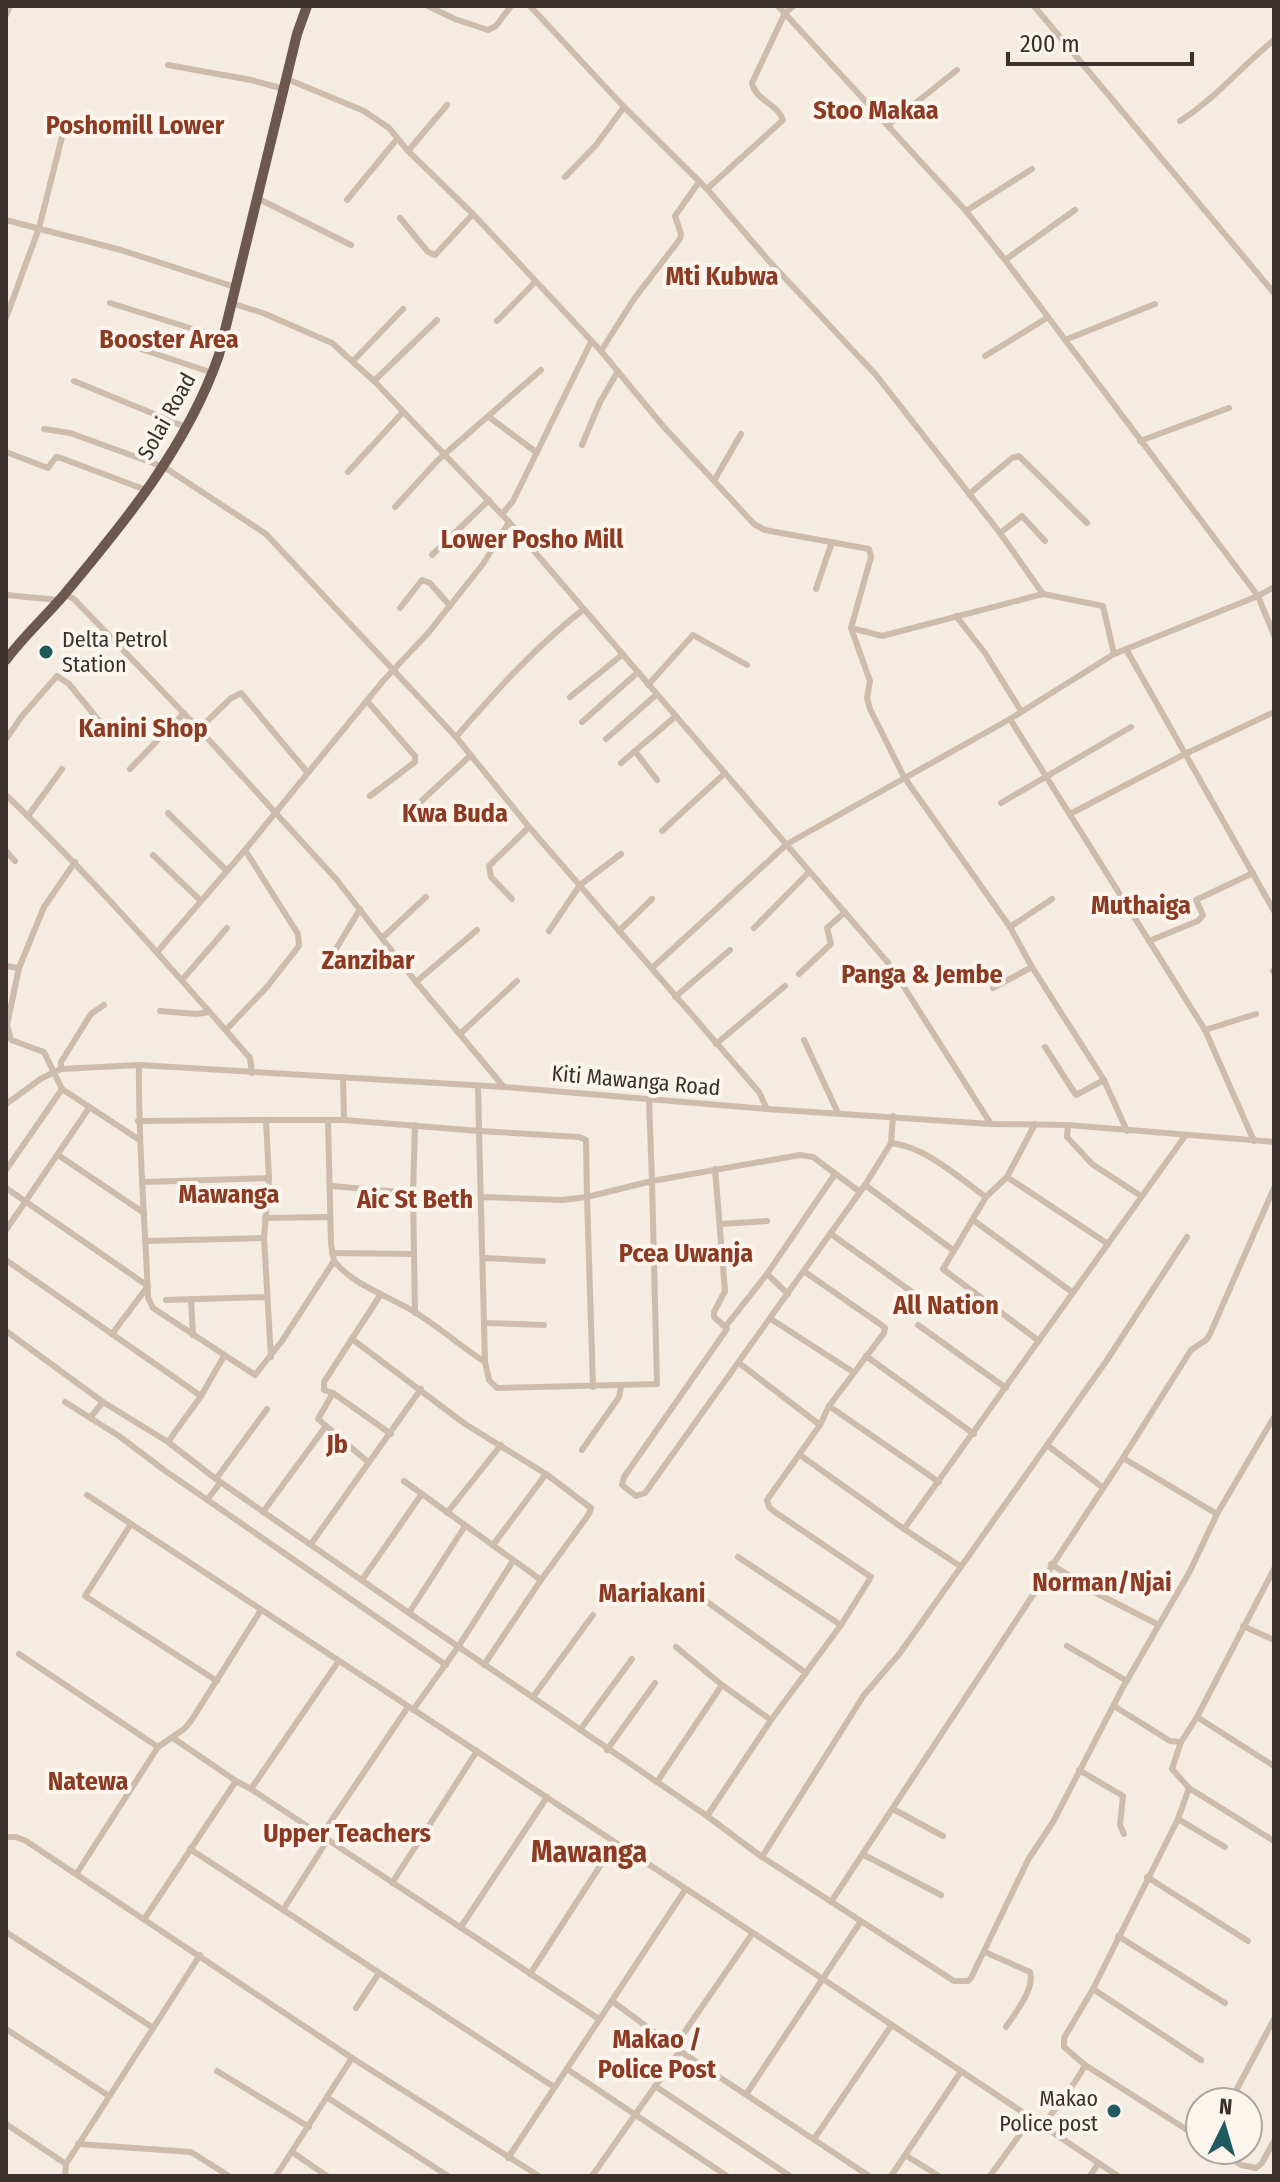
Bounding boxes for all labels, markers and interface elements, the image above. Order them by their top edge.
scale bar [1008,16,1192,66]
text: 200 m [1020,30,1080,58]
district label: Stoo Makaa [813,95,939,126]
district label: Poshomill Lower [46,110,225,141]
district label: Mti Kubwa [666,261,778,292]
district label: Booster Area [99,324,239,355]
street label: Solai Road [132,368,201,464]
district label: Lower Posho Mill [441,524,624,555]
place label: Delta Petrol Station [62,626,168,678]
marker: Delta Petrol Station [37,643,55,661]
district label: Kanini Shop [78,713,208,744]
district label: Kwa Buda [402,798,508,829]
district label: Muthaiga [1091,890,1191,921]
district label: Zanzibar [322,945,415,976]
district label: Panga & Jembe [841,959,1003,990]
street label: Kiti Mawanga Road [550,1060,722,1101]
district label: Mawanga [179,1179,279,1210]
district label: Aic St Beth [356,1184,473,1215]
district label: Pcea Uwanja [619,1238,753,1269]
district label: All Nation [892,1290,999,1321]
district label: Jb [325,1429,348,1460]
district label: Norman/Njai [1032,1567,1172,1598]
district label: Mariakani [599,1578,705,1609]
district label: Natewa [48,1766,128,1797]
district label: Upper Teachers [263,1818,431,1849]
district label: Mawanga [531,1834,647,1870]
district label: Makao / Police Post [598,2024,717,2085]
place label: Makao Police post [999,2085,1099,2137]
north arrow [1184,2086,1264,2166]
text: N [1218,2093,1233,2121]
marker: Makao Police post [1105,2102,1123,2120]

